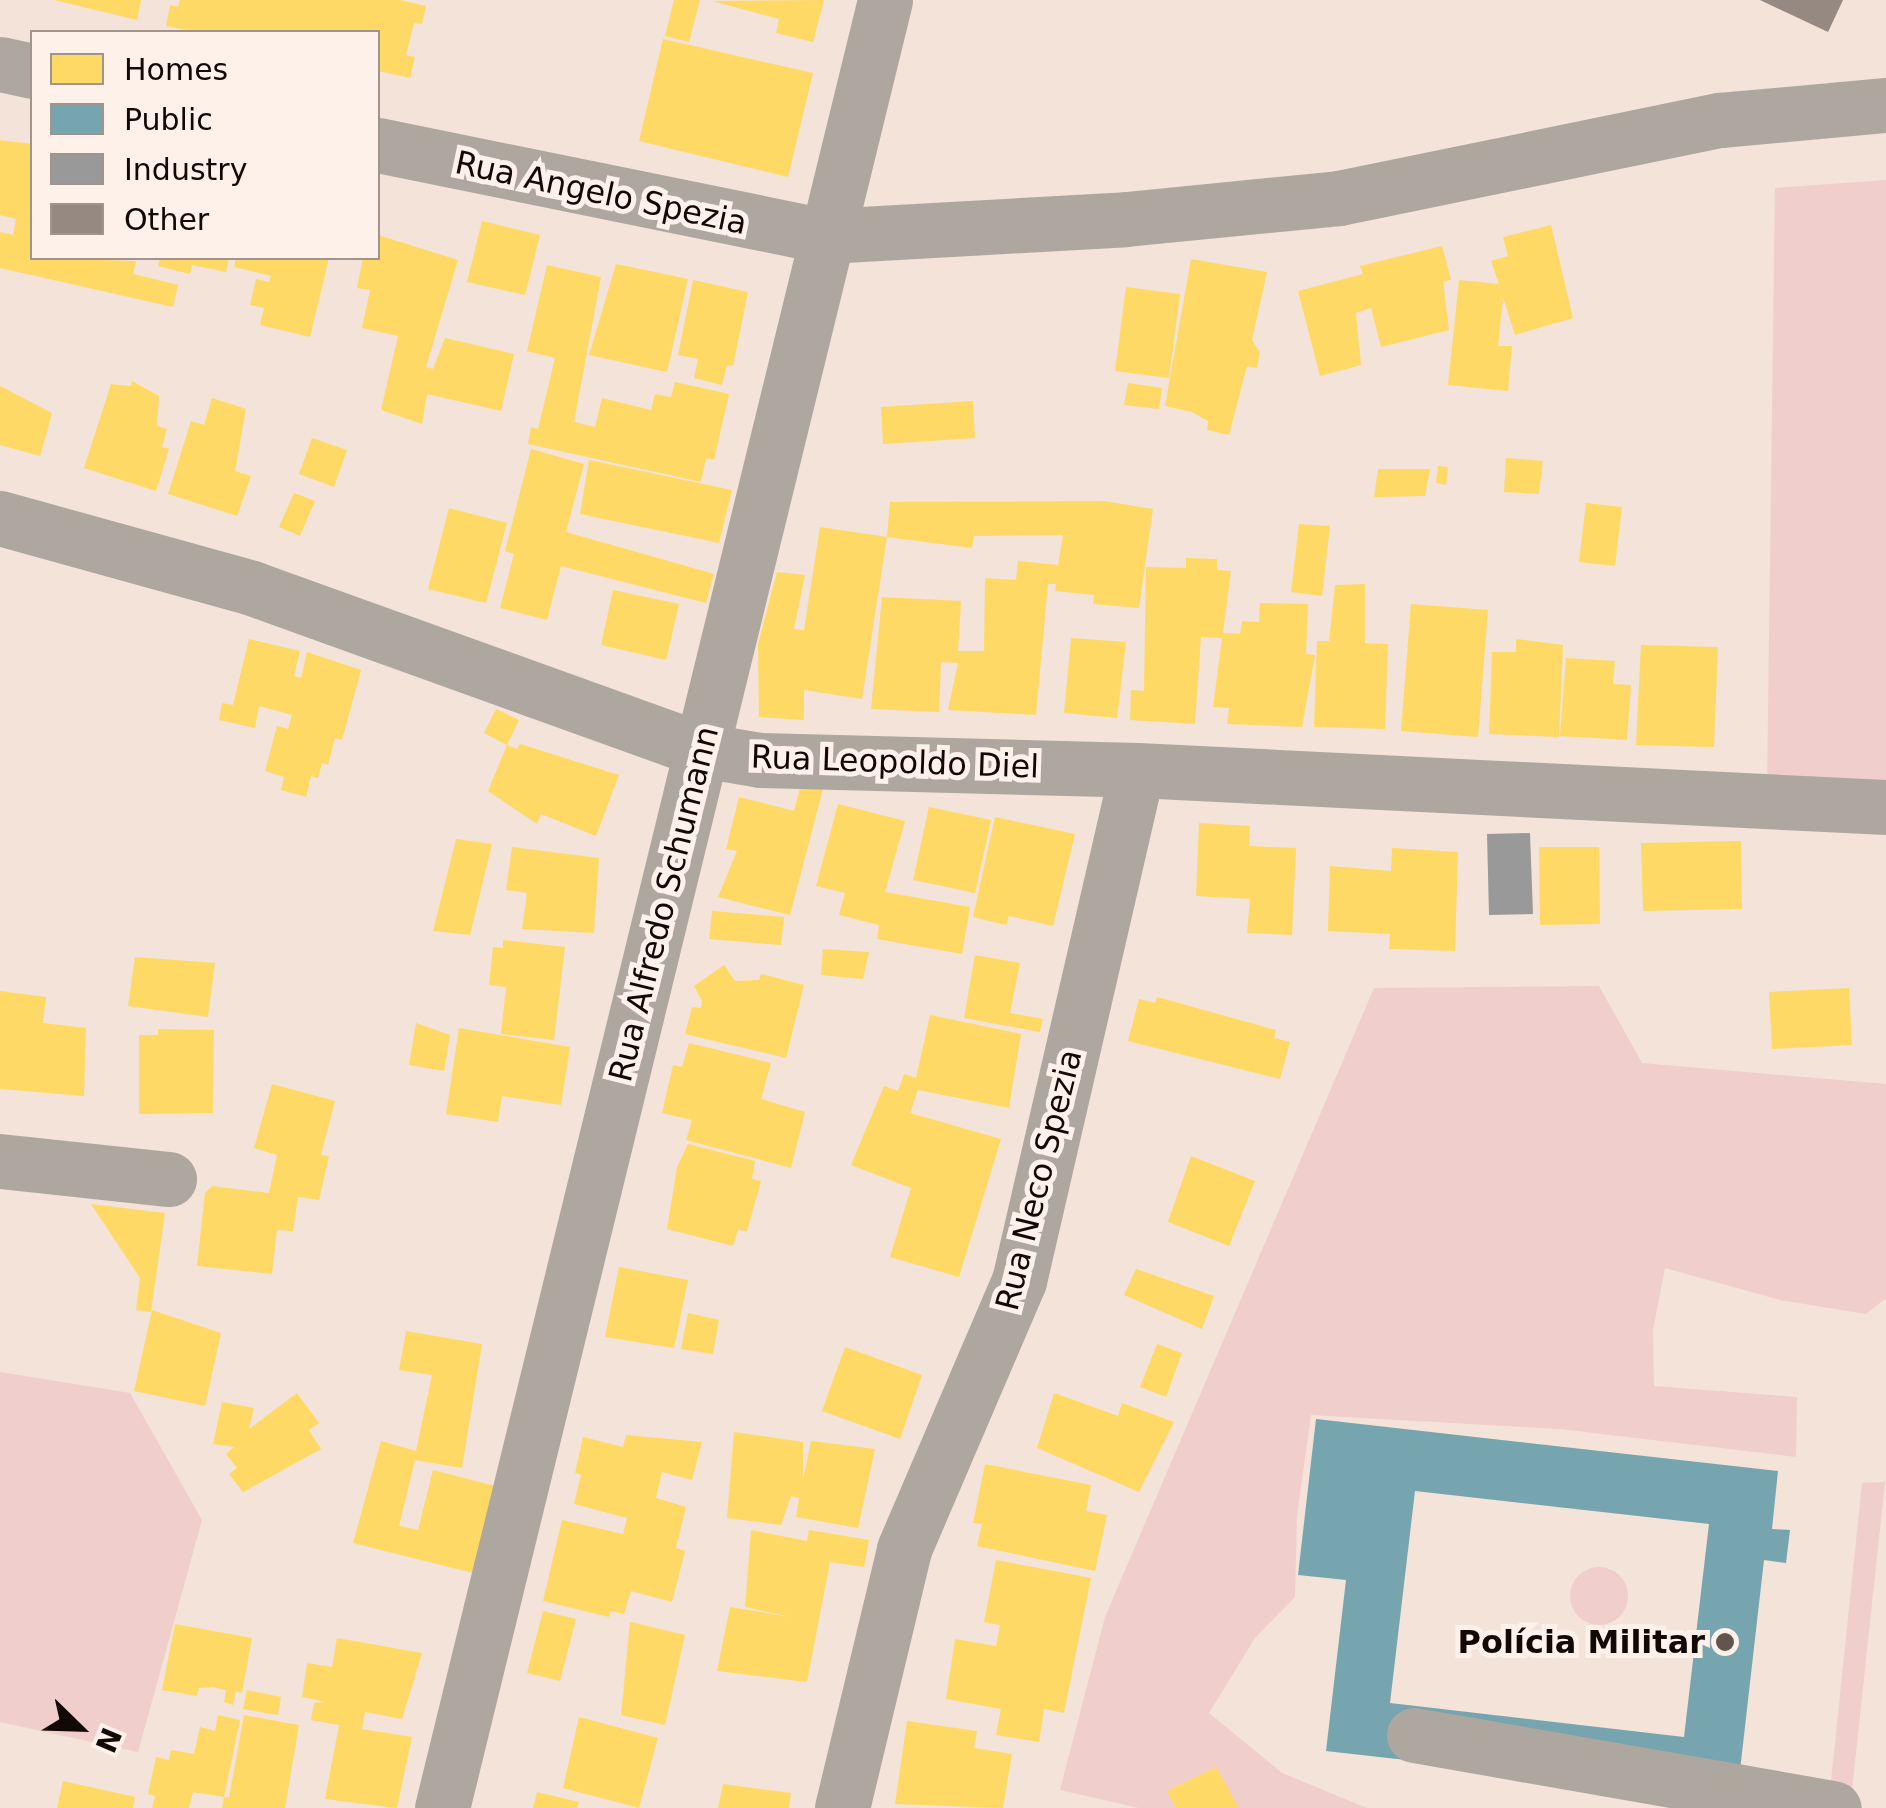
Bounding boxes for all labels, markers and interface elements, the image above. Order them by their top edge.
legend [30,30,380,260]
text: Homes [124,52,228,87]
text: Public [124,102,213,137]
street label: Rua Angelo Spezia [452,143,750,243]
text: Industry [124,152,247,187]
text: Other [124,202,209,237]
street label: Rua Alfredo Schumann [601,722,727,1086]
street label: Rua Leopoldo Diel [750,738,1040,786]
street label: Rua Neco Spezia [988,1046,1090,1314]
place label: Polícia Militar [1458,1623,1705,1661]
marker: Polícia Militar [1714,1631,1736,1653]
north arrow [30,1678,130,1778]
text: N [88,1723,128,1757]

